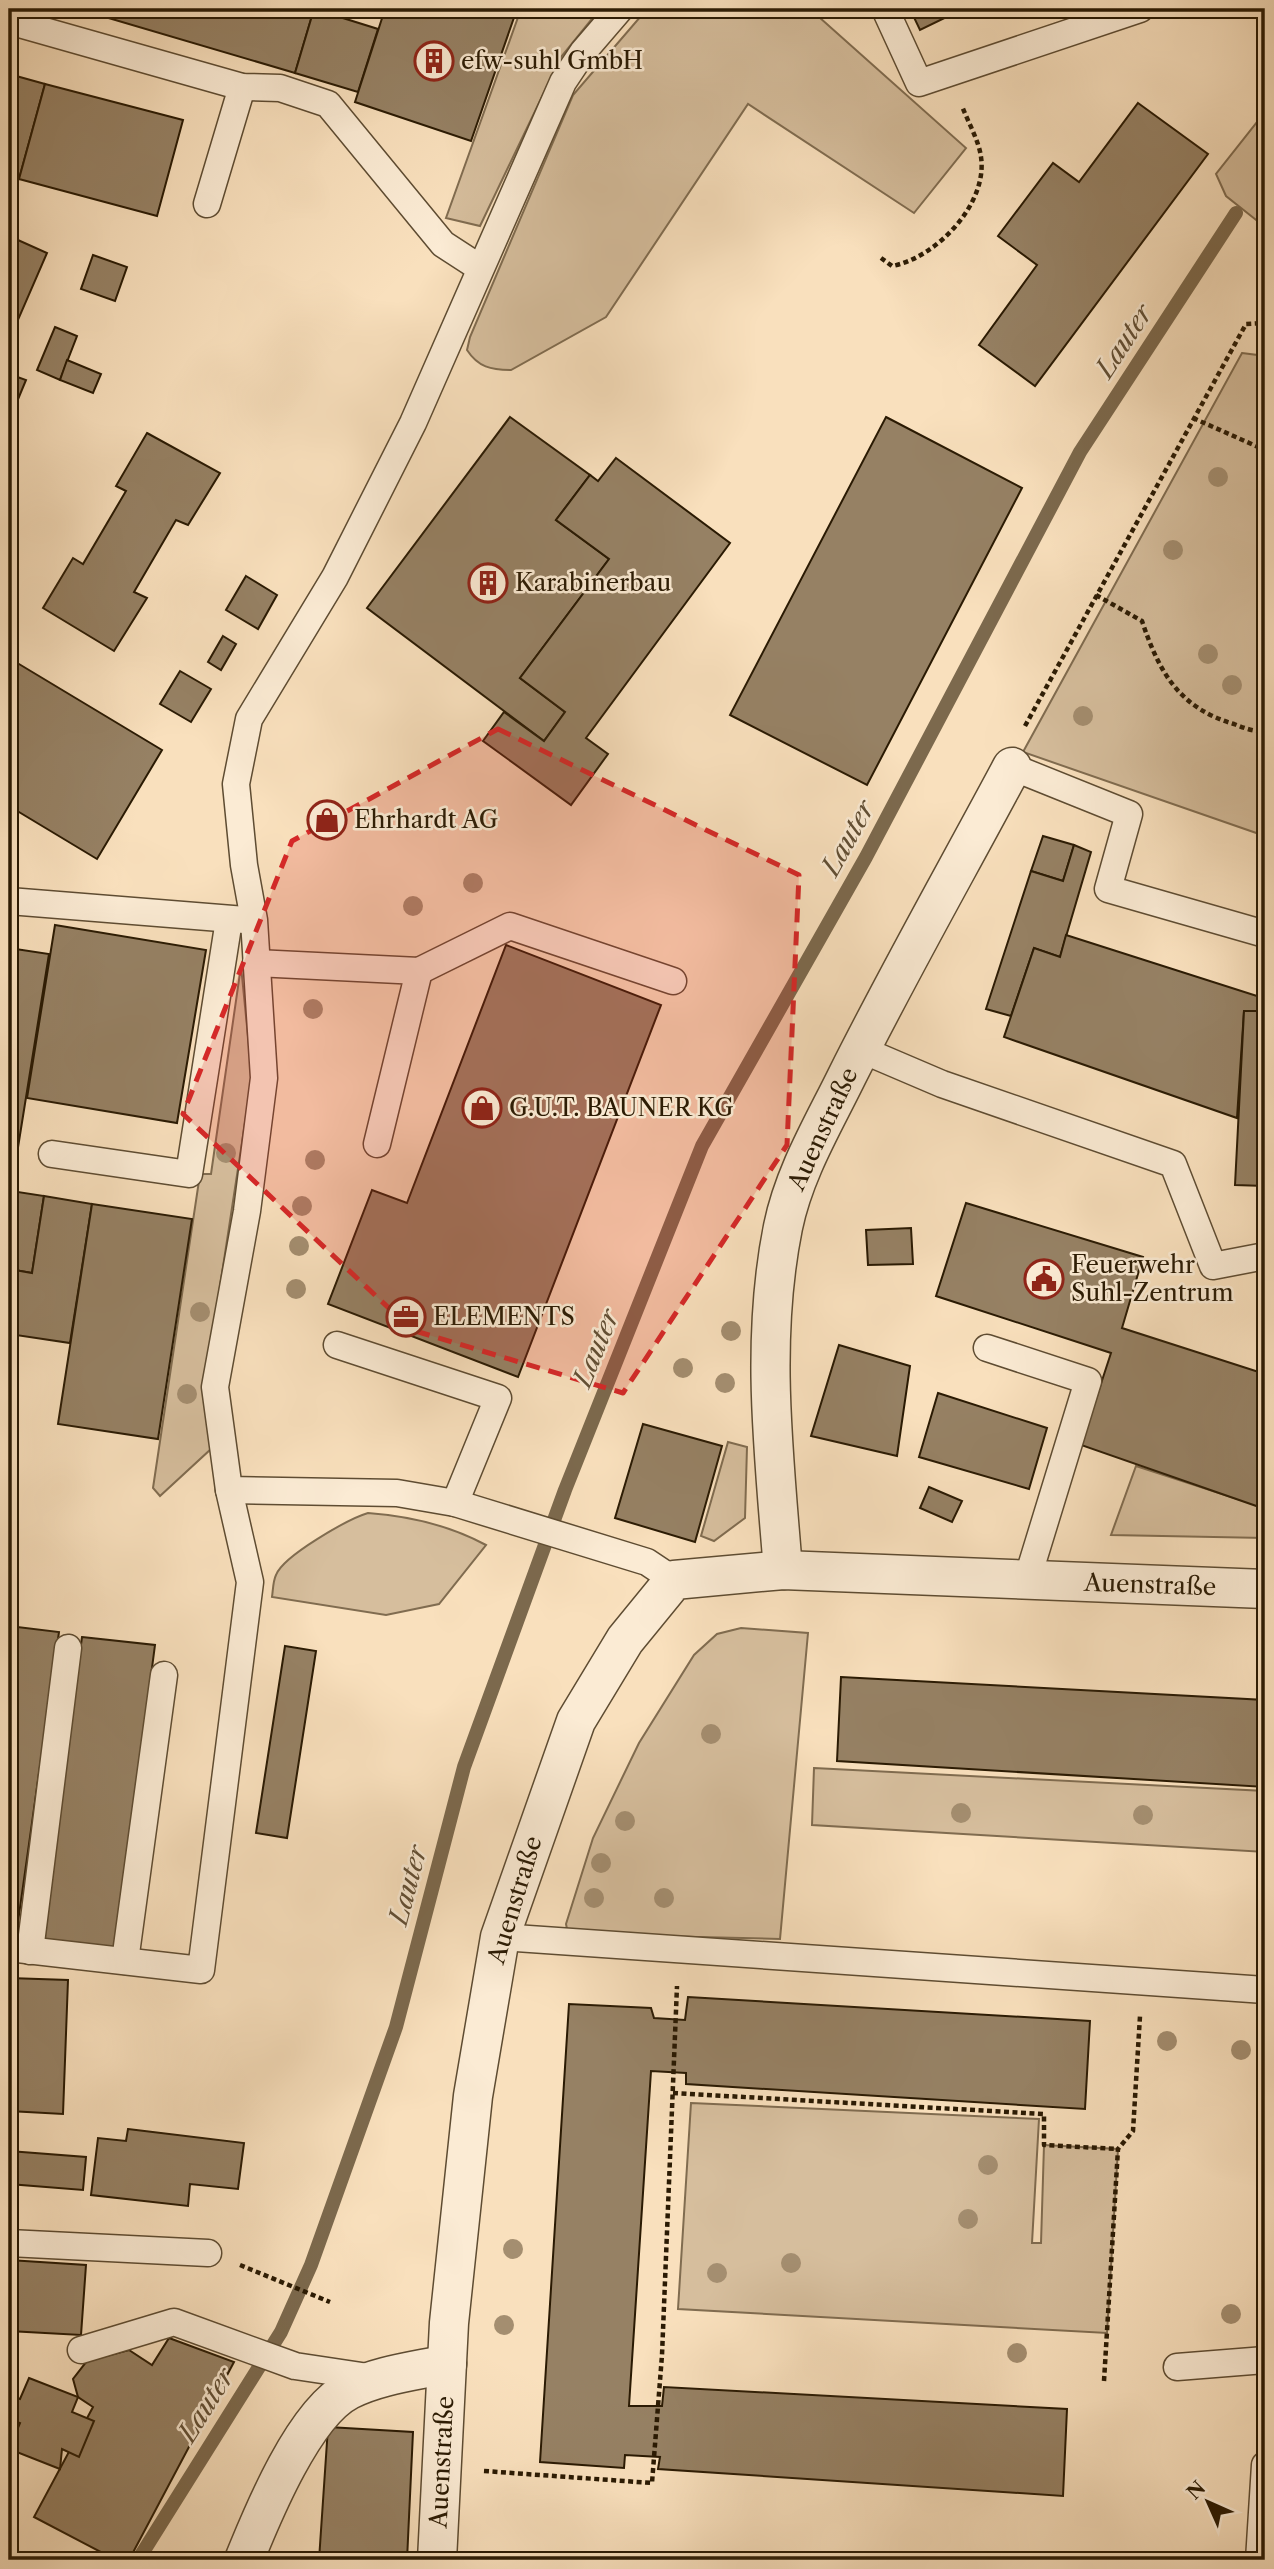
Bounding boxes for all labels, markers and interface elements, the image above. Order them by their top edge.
building icon: efw-suhl GmbH [413,40,455,82]
place label: efw-suhl GmbH [461,46,643,75]
water label: Lauter [1087,297,1160,385]
building icon: Karabinerbau [467,562,509,604]
place label: Karabinerbau [515,568,671,597]
water label: Lauter [813,793,883,883]
shop icon: Ehrhardt AG [306,799,348,841]
place label: Ehrhardt AG [354,805,498,834]
street label: Auenstraße [781,1063,864,1196]
shop icon: G.U.T. BAUNER KG [461,1087,503,1129]
place label: G.U.T. BAUNER KG [509,1093,734,1122]
place label: Feuerwehr Suhl-Zentrum [1071,1250,1234,1307]
public building icon: Feuerwehr Suhl-Zentrum [1023,1258,1065,1300]
office icon: ELEMENTS [385,1296,427,1338]
place label: ELEMENTS [433,1302,575,1331]
water label: Lauter [565,1303,627,1393]
street label: Auenstraße [1082,1568,1217,1601]
street label: Auenstraße [481,1832,548,1968]
water label: Lauter [382,1840,434,1930]
water label: Lauter [170,2361,242,2449]
street label: Auenstraße [424,2395,459,2530]
north arrow [1172,2468,1242,2538]
text: N [1182,2476,1210,2504]

